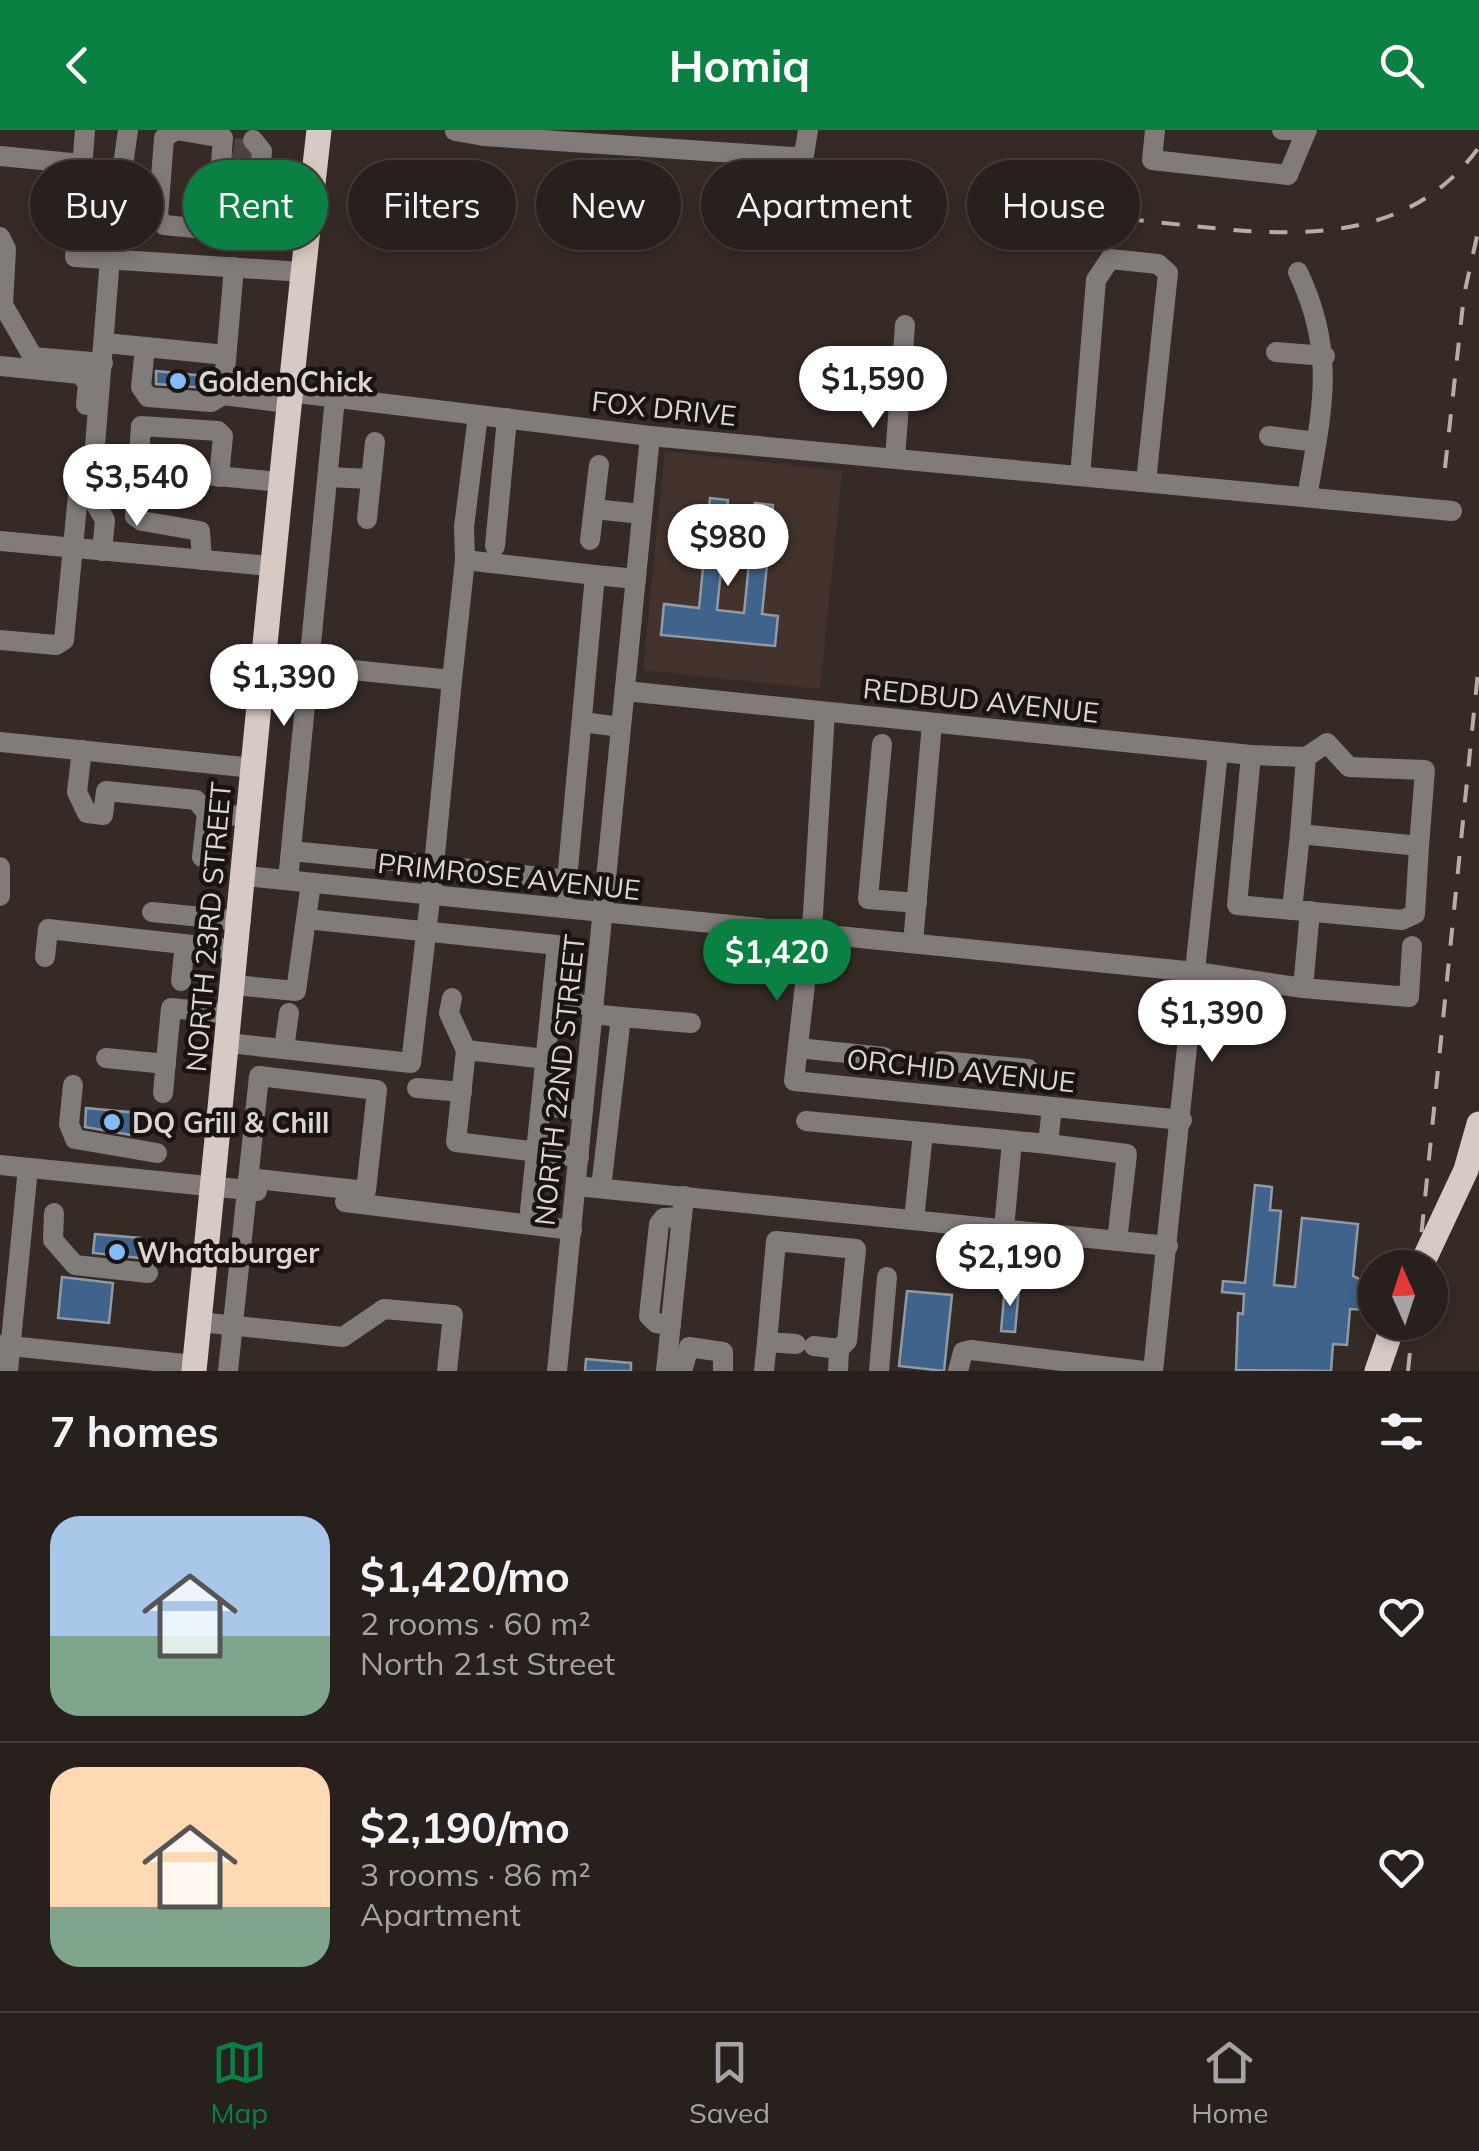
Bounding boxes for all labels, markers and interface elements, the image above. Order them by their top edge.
text: Homiq [669,37,810,93]
icon: back [50,38,105,93]
icon: search [1374,38,1429,93]
chip: Buy [30,160,163,250]
chip: Rent [183,160,328,250]
chip: Filters [348,160,516,250]
chip: New [536,160,681,250]
chip: Apartment [701,160,947,250]
chip: House [967,160,1140,250]
pin: $1,590 [792,346,954,431]
text: $1,590 [821,358,925,398]
place label: Golden Chick [198,364,373,399]
marker: Golden Chick [167,370,189,392]
street label: FOX DRIVE [590,383,738,433]
pin: $3,540 [56,444,218,529]
text: $3,540 [85,456,189,496]
pin: $980 [669,504,787,589]
text: $980 [690,516,766,556]
pin: $1,390 [203,644,365,729]
text: $1,390 [232,656,336,696]
street label: REDBUD AVENUE [861,670,1101,730]
street label: NORTH 23RD STREET [178,780,238,1073]
street label: PRIMROSE AVENUE [376,845,642,907]
pin: $1,420 [696,919,858,1004]
text: $1,420 [725,931,829,971]
street label: NORTH 22ND STREET [526,933,592,1227]
pin: $1,390 [1131,980,1293,1065]
text: $1,390 [1160,992,1264,1032]
street label: ORCHID AVENUE [845,1041,1077,1099]
place label: DQ Grill & Chill [132,1105,329,1140]
marker: DQ Grill & Chill [101,1111,123,1133]
pin: $2,190 [929,1224,1091,1309]
place label: Whataburger [137,1235,319,1270]
text: $2,190 [958,1236,1062,1276]
marker: Whataburger [106,1241,128,1263]
north arrow [1358,1250,1448,1340]
map controls [1358,1250,1448,1340]
icon: filters [1374,1404,1429,1459]
text: 7 homes [50,1405,219,1458]
text: $1,420/mo [360,1550,570,1603]
icon: home [130,1556,250,1676]
icon: heart [1374,1589,1429,1644]
text: 2 rooms · 60 m² [360,1603,591,1643]
text: North 21st Street [360,1643,615,1683]
text: $2,190/mo [360,1801,570,1854]
icon: home [130,1807,250,1927]
icon: heart [1374,1840,1429,1895]
text: 3 rooms · 86 m² [360,1854,591,1894]
text: Apartment [360,1894,521,1934]
tab: Map [211,2035,268,2130]
tab: Saved [689,2035,770,2130]
tab: Home [1191,2035,1268,2130]

